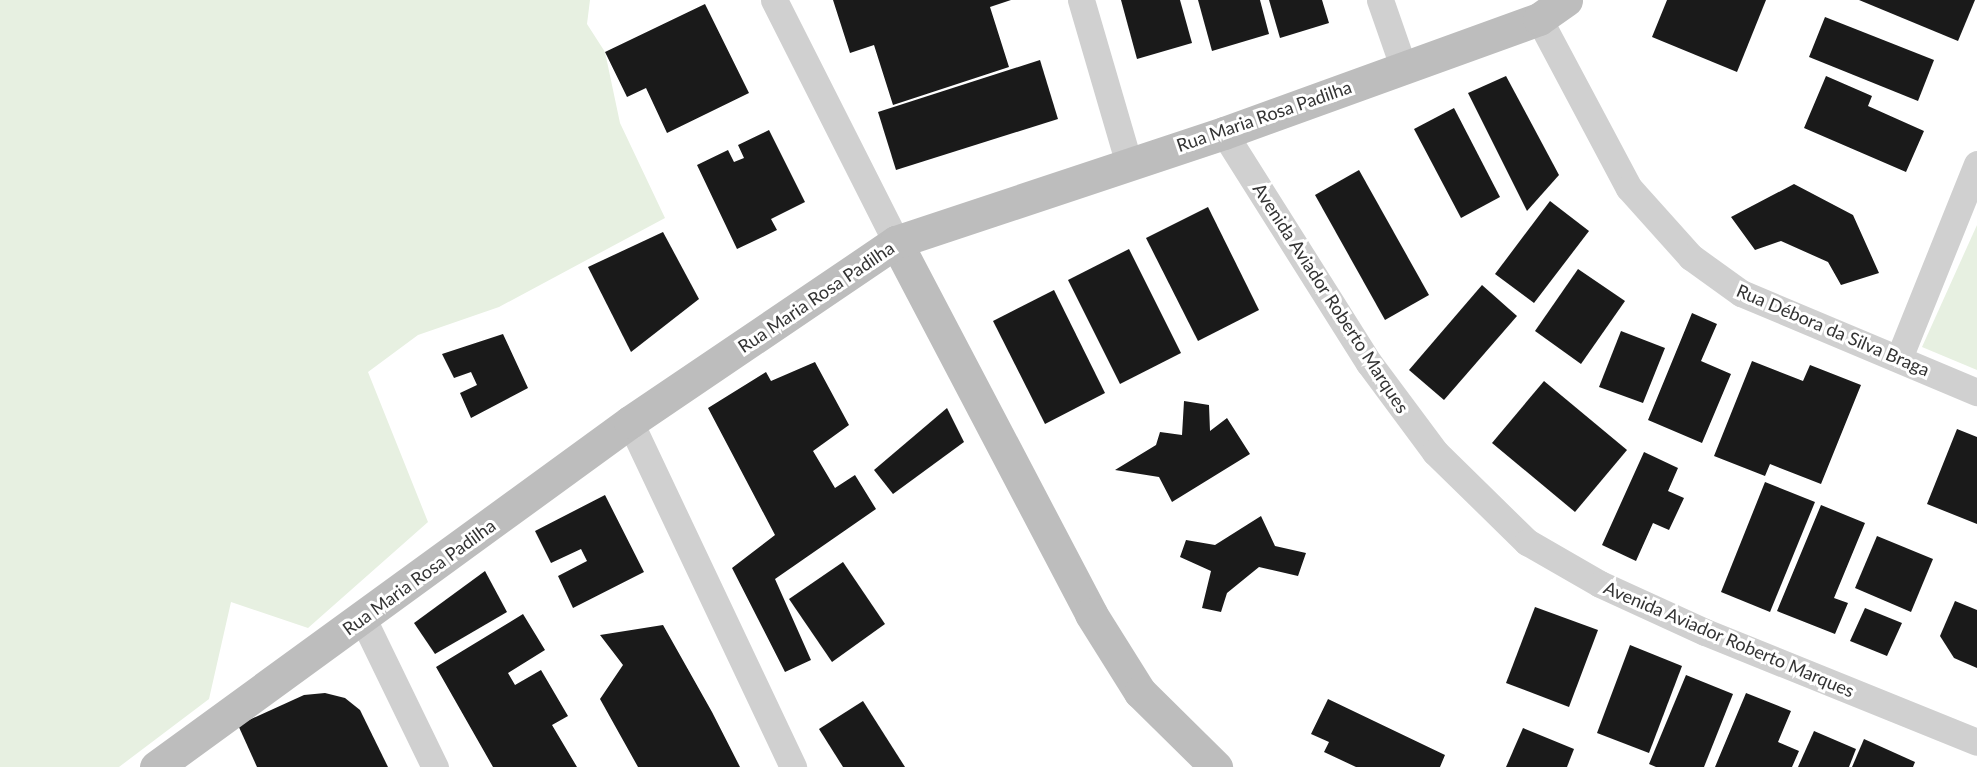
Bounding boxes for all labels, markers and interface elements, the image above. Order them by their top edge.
street label: Rua Maria Rosa Padilha [1174,76,1354,156]
street label: Avenida Aviador Roberto Marques [1248,179,1414,417]
street label: Rua Maria Rosa Padilha [734,237,898,357]
street label: Rua Débora da Silva Braga [1733,280,1933,380]
street label: Rua Maria Rosa Padilha [338,514,500,640]
street label: Avenida Aviador Roberto Marques [1600,576,1858,702]

